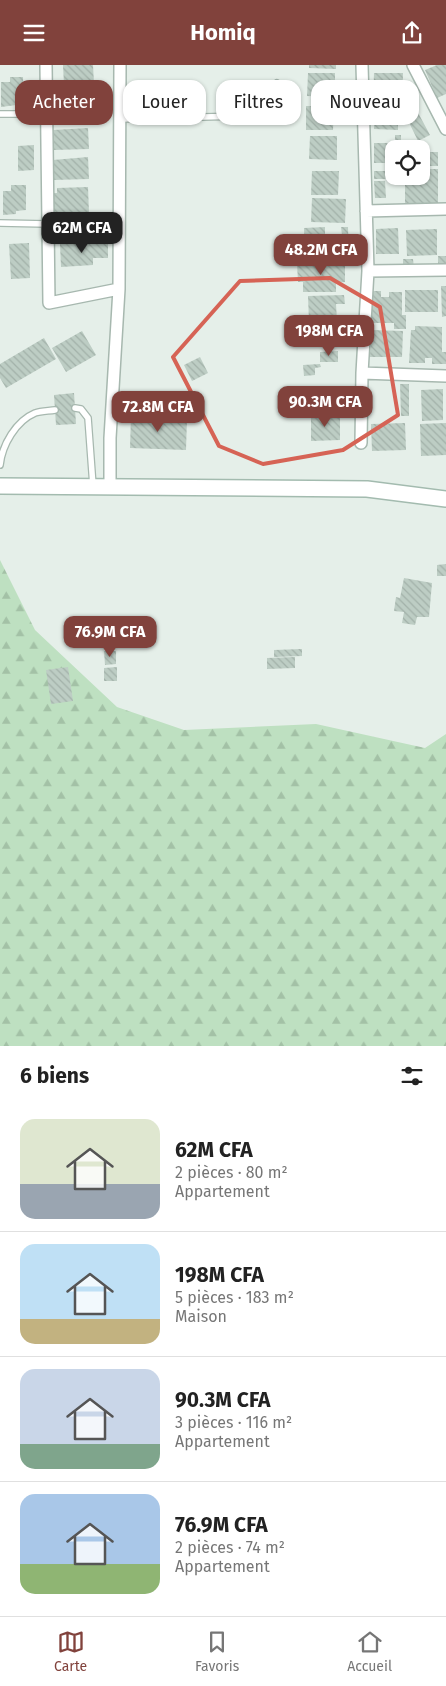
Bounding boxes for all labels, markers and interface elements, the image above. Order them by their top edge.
icon: menu [20,19,48,47]
text: Homiq [190,19,256,46]
icon: share [398,19,426,47]
chip: Acheter [15,80,113,125]
chip: Louer [123,80,206,125]
chip: Filtres [216,80,301,125]
chip: Nouveau [311,80,419,125]
map controls [385,140,430,185]
button: locate [385,140,430,185]
pin: 62M CFA [36,211,128,254]
text: 62M CFA [52,218,112,237]
pin: 48.2M CFA [264,233,378,276]
text: 48.2M CFA [285,240,357,259]
pin: 198M CFA [277,315,381,357]
text: 198M CFA [295,321,363,340]
pin: 90.3M CFA [268,385,382,428]
pin: 72.8M CFA [101,391,215,433]
text: 90.3M CFA [289,392,361,411]
text: 72.8M CFA [123,397,193,416]
pin: 76.9M CFA [53,615,167,658]
text: 76.9M CFA [75,622,145,641]
icon: filters [398,1062,426,1090]
text: 6 biens [20,1063,89,1089]
text: 62M CFA [175,1137,253,1163]
icon: home [60,1139,120,1199]
text: 2 pièces · 80 m² [175,1163,288,1182]
text: Appartement [175,1182,270,1201]
text: 198M CFA [175,1262,264,1288]
icon: home [60,1264,120,1324]
text: 5 pièces · 183 m² [175,1288,294,1307]
text: Maison [175,1307,227,1326]
text: 90.3M CFA [175,1387,270,1413]
icon: home [60,1389,120,1449]
text: 3 pièces · 116 m² [175,1413,292,1432]
text: Appartement [175,1432,270,1451]
text: 76.9M CFA [175,1512,268,1538]
icon: home [60,1514,120,1574]
text: 2 pièces · 74 m² [175,1538,285,1557]
text: Appartement [175,1557,270,1576]
tab: Carte [54,1628,87,1675]
tab: Favoris [195,1628,239,1675]
tab: Accueil [347,1628,392,1675]

